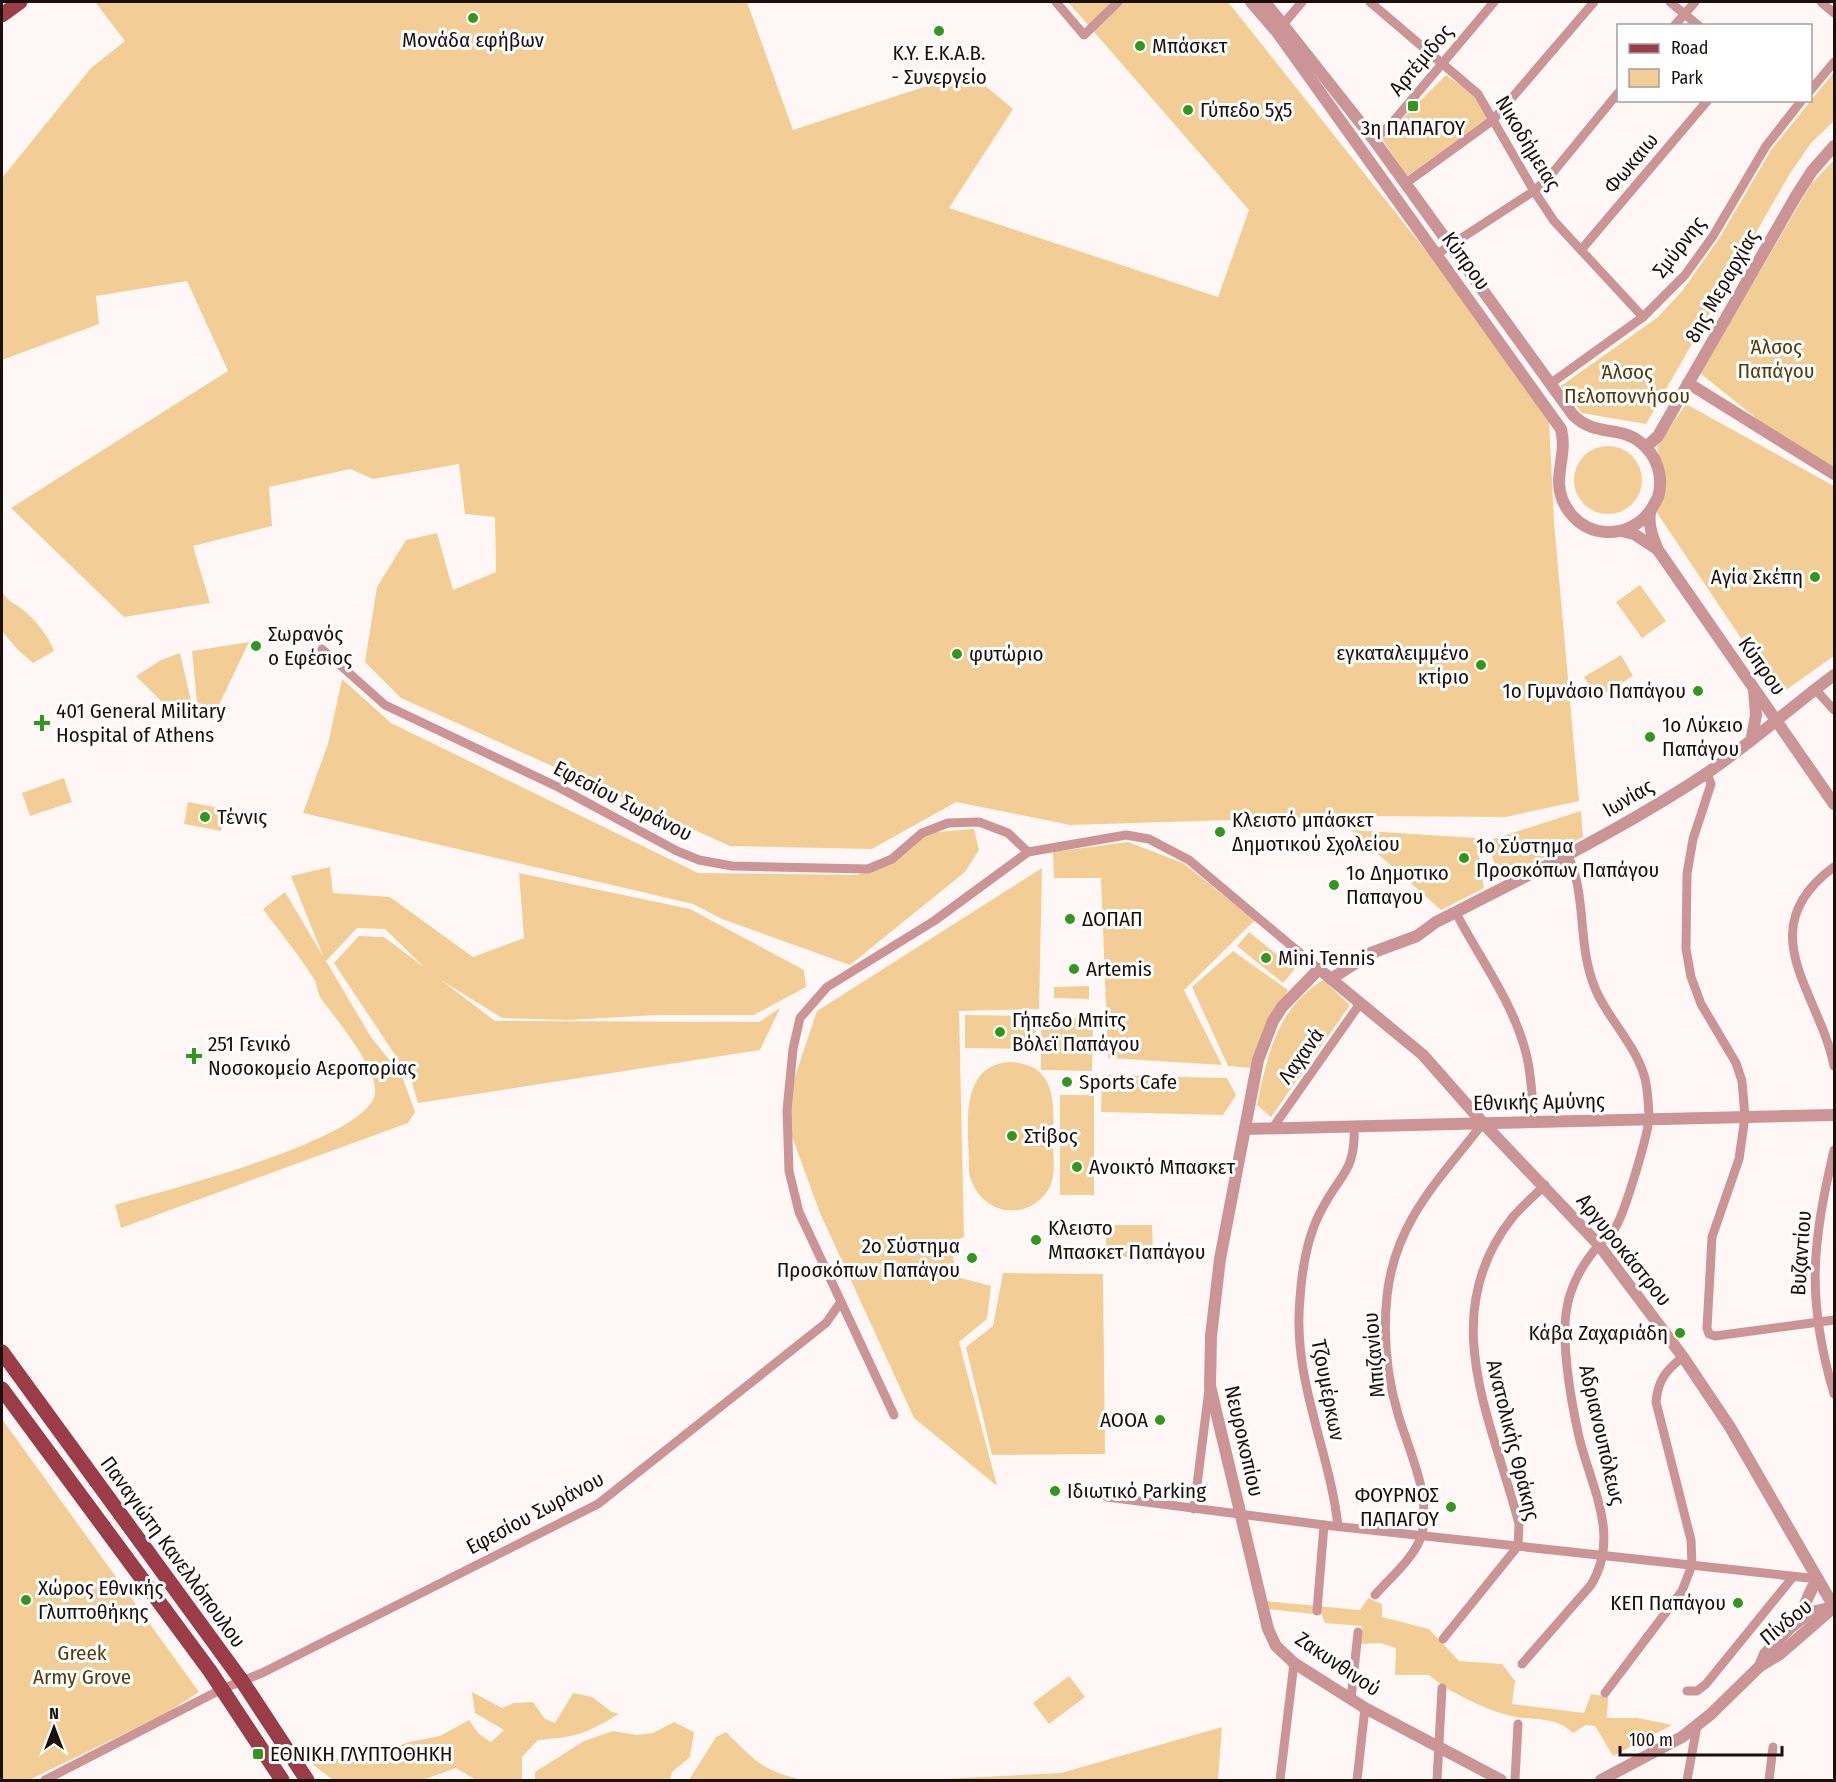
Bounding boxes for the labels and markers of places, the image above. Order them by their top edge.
marker: Μονάδα εφήβων [466,11,480,25]
marker: Κ.Υ. Ε.Κ.Α.Β. - Συνεργείο [932,24,946,38]
place label: Μονάδα εφήβων [402,27,544,53]
place label: Μπάσκετ [1152,33,1228,59]
marker: Μπάσκετ [1133,39,1147,53]
place label: Κ.Υ. Ε.Κ.Α.Β. - Συνεργείο [891,40,987,90]
place label: Γύπεδο 5χ5 [1200,97,1292,123]
marker: 3η ΠΑΠΑΓΟΥ [1406,99,1420,113]
marker: Γύπεδο 5χ5 [1181,103,1195,117]
place label: 3η ΠΑΠΑΓΟΥ [1361,115,1466,141]
place label: Αγία Σκέπη [1711,564,1803,590]
marker: Αγία Σκέπη [1808,570,1822,584]
place label: Σωρανός ο Εφέσιος [268,621,352,671]
marker: Σωρανός ο Εφέσιος [249,639,263,653]
place label: εγκαταλειμμένο κτίριο [1336,640,1469,690]
place label: φυτώριο [969,641,1044,667]
marker: φυτώριο [950,647,964,661]
marker: εγκαταλειμμένο κτίριο [1474,658,1488,672]
place label: 1ο Γυμνάσιο Παπάγου [1503,678,1686,704]
marker: 1ο Γυμνάσιο Παπάγου [1691,684,1705,698]
place label: 401 General Military Hospital of Athens [56,698,226,748]
place label: 1ο Λύκειο Παπάγου [1662,712,1743,762]
marker: 401 General Military Hospital of Athens [33,714,51,732]
marker: 1ο Λύκειο Παπάγου [1643,730,1657,744]
place label: Τέννις [217,804,267,830]
place label: Κλειστό μπάσκετ Δημοτικού Σχολείου [1232,807,1400,857]
marker: Τέννις [198,810,212,824]
marker: Κλειστό μπάσκετ Δημοτικού Σχολείου [1213,825,1227,839]
place label: 1ο Σύστημα Προσκόπων Παπάγου [1476,833,1659,883]
marker: 1ο Σύστημα Προσκόπων Παπάγου [1457,851,1471,865]
place label: 1ο Δημοτικο Παπαγου [1346,860,1449,910]
marker: 1ο Δημοτικο Παπαγου [1327,878,1341,892]
place label: ΔΟΠΑΠ [1082,906,1143,932]
marker: ΔΟΠΑΠ [1063,912,1077,926]
place label: Mini Tennis [1278,945,1375,971]
marker: Mini Tennis [1259,951,1273,965]
place label: Artemis [1086,956,1152,982]
marker: Artemis [1067,962,1081,976]
place label: Γήπεδο Μπίτς Βόλεϊ Παπάγου [1012,1007,1140,1057]
marker: Γήπεδο Μπίτς Βόλεϊ Παπάγου [993,1025,1007,1039]
place label: 251 Γενικό Νοσοκομείο Αεροπορίας [208,1031,416,1081]
marker: 251 Γενικό Νοσοκομείο Αεροπορίας [185,1047,203,1065]
place label: Sports Cafe [1079,1069,1177,1095]
marker: Sports Cafe [1060,1075,1074,1089]
place label: Στίβος [1024,1123,1078,1149]
marker: Στίβος [1005,1129,1019,1143]
place label: Ανοικτό Μπασκετ [1089,1154,1235,1180]
marker: Ανοικτό Μπασκετ [1070,1160,1084,1174]
place label: Κλειστο Μπασκετ Παπάγου [1048,1215,1206,1265]
place label: 2ο Σύστημα Προσκόπων Παπάγου [777,1233,960,1283]
marker: Κλειστο Μπασκετ Παπάγου [1029,1233,1043,1247]
marker: 2ο Σύστημα Προσκόπων Παπάγου [965,1251,979,1265]
place label: Κάβα Ζαχαριάδη [1529,1320,1668,1346]
marker: Κάβα Ζαχαριάδη [1673,1326,1687,1340]
place label: AOOA [1100,1407,1148,1433]
marker: AOOA [1153,1413,1167,1427]
place label: Ιδιωτικό Parking [1067,1478,1206,1504]
place label: ΦΟΥΡΝΟΣ ΠΑΠΑΓΟΥ [1355,1482,1440,1532]
marker: Ιδιωτικό Parking [1048,1484,1062,1498]
marker: ΦΟΥΡΝΟΣ ΠΑΠΑΓΟΥ [1444,1500,1458,1514]
place label: Χώρος Εθνικής Γλυπτοθήκης [38,1575,163,1625]
place label: ΚΕΠ Παπάγου [1610,1590,1726,1616]
marker: Χώρος Εθνικής Γλυπτοθήκης [19,1593,33,1607]
marker: ΚΕΠ Παπάγου [1731,1596,1745,1610]
place label: ΕΘΝΙΚΗ ΓΛΥΠΤΟΘΗΚΗ [270,1741,452,1767]
marker: ΕΘΝΙΚΗ ΓΛΥΠΤΟΘΗΚΗ [251,1747,265,1761]

